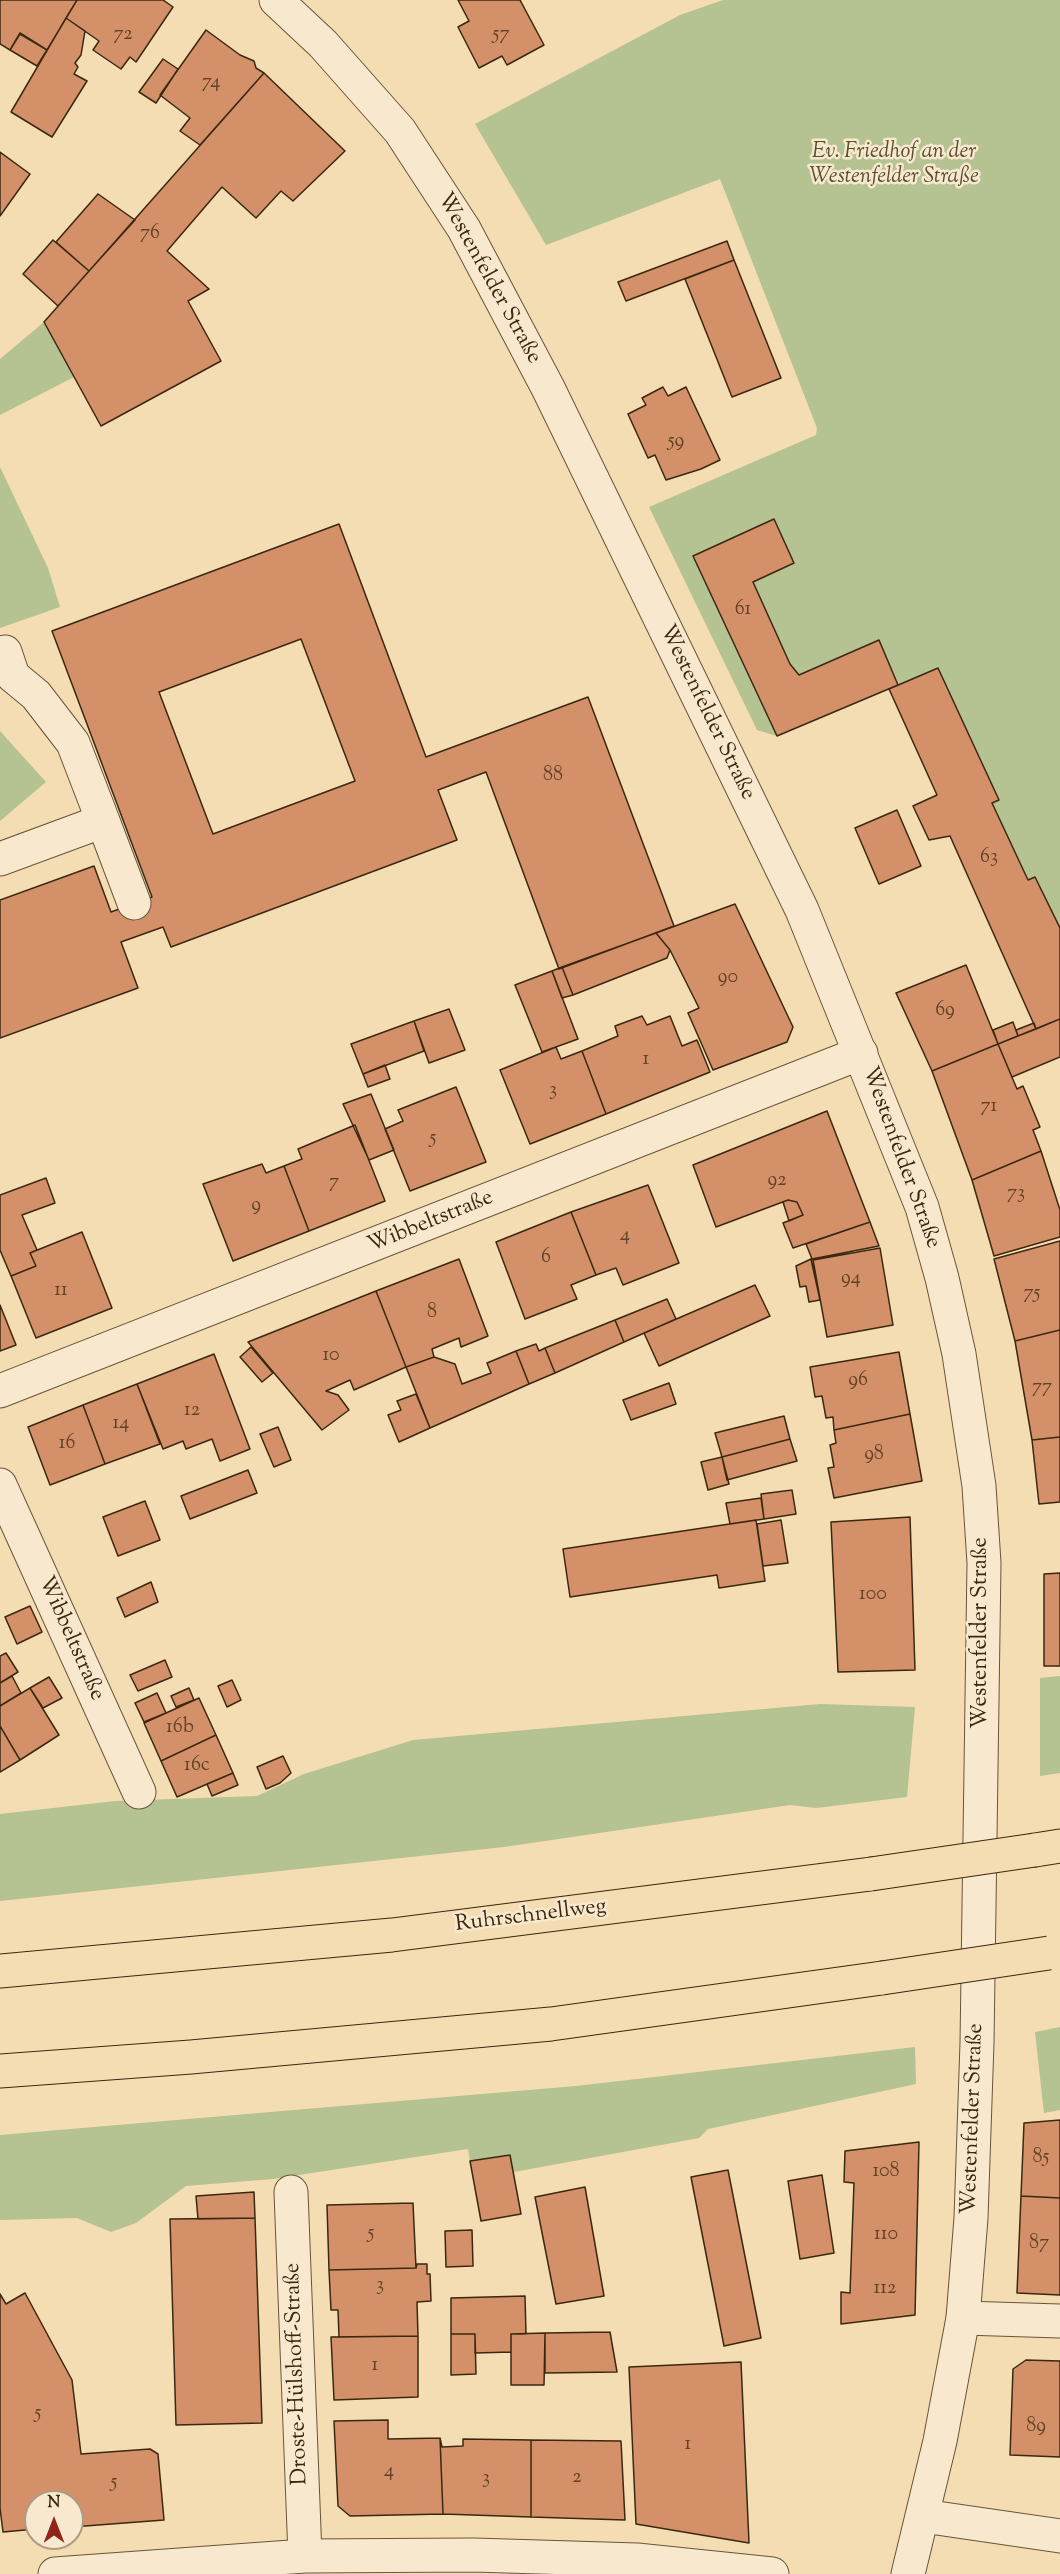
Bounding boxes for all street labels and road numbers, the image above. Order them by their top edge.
street label: Westenfelder Straße [430,189,546,369]
street label: Westenfelder Straße [652,621,760,805]
street label: Westenfelder Straße [855,1064,945,1252]
street label: Wibbeltstraße [364,1186,498,1260]
street label: Westenfelder Straße [969,1537,995,1729]
street label: Wibbeltstraße [31,1573,109,1705]
street label: Ruhrschnellweg [454,1895,608,1939]
street label: Westenfelder Straße [957,2023,991,2215]
street label: Droste-Hülshoff-Straße [281,2262,315,2486]

